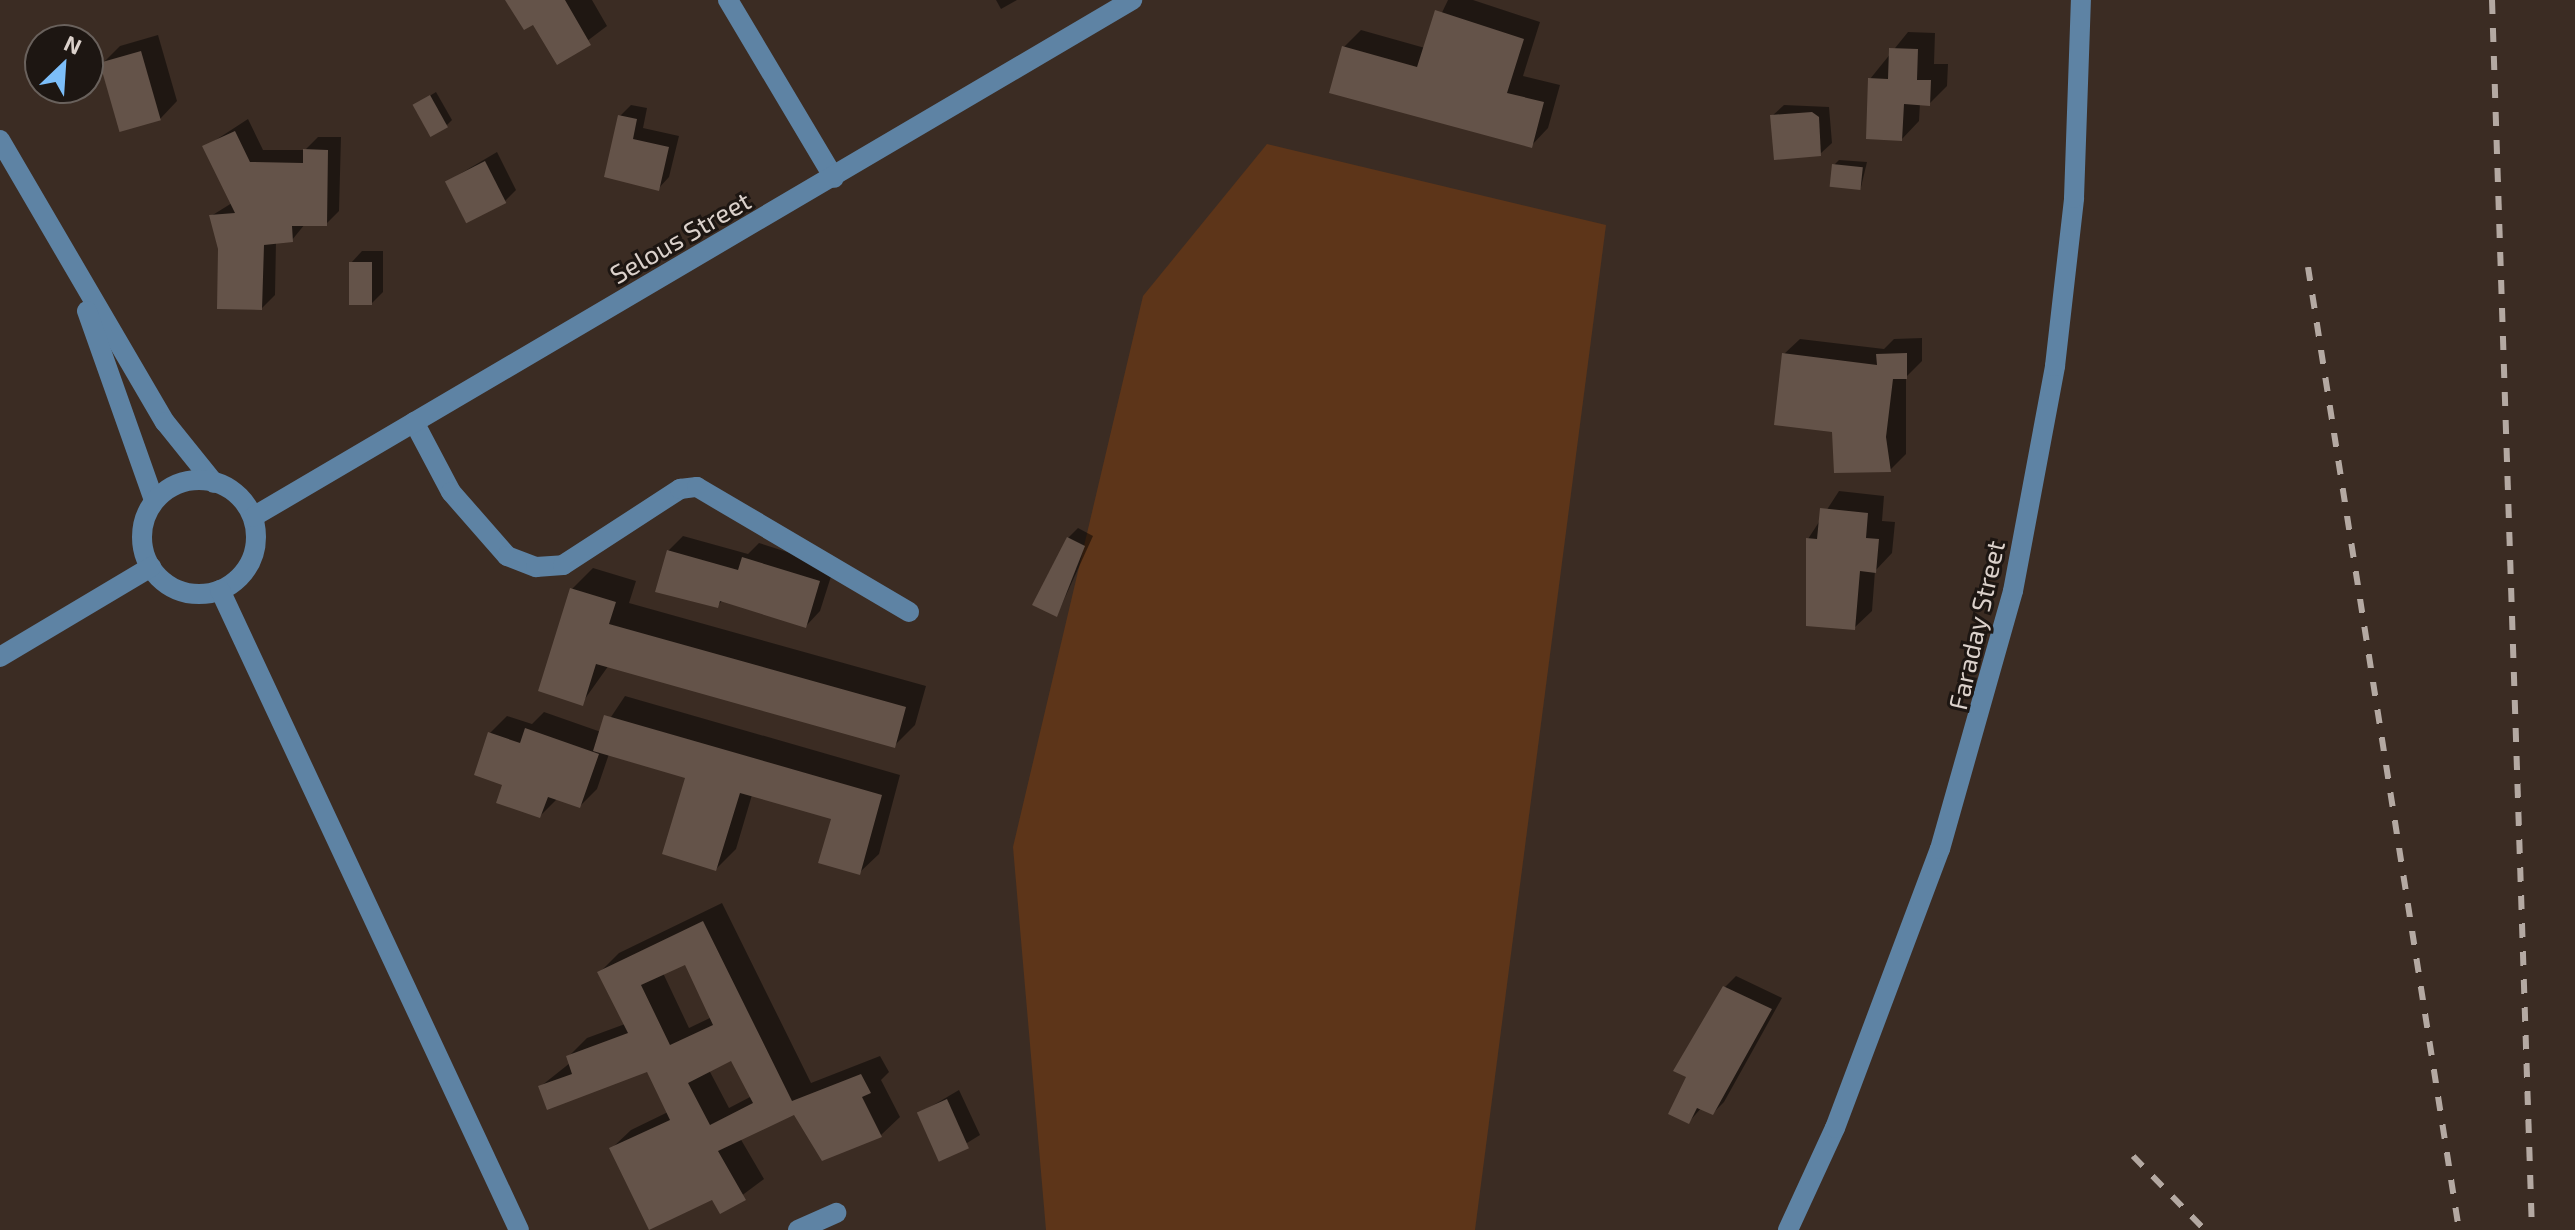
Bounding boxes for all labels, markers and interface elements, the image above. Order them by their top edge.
north arrow [24,24,104,104]
text: N [61,29,86,59]
street label: Selous Street [604,184,756,290]
street label: Faraday Street [1941,537,2011,713]

